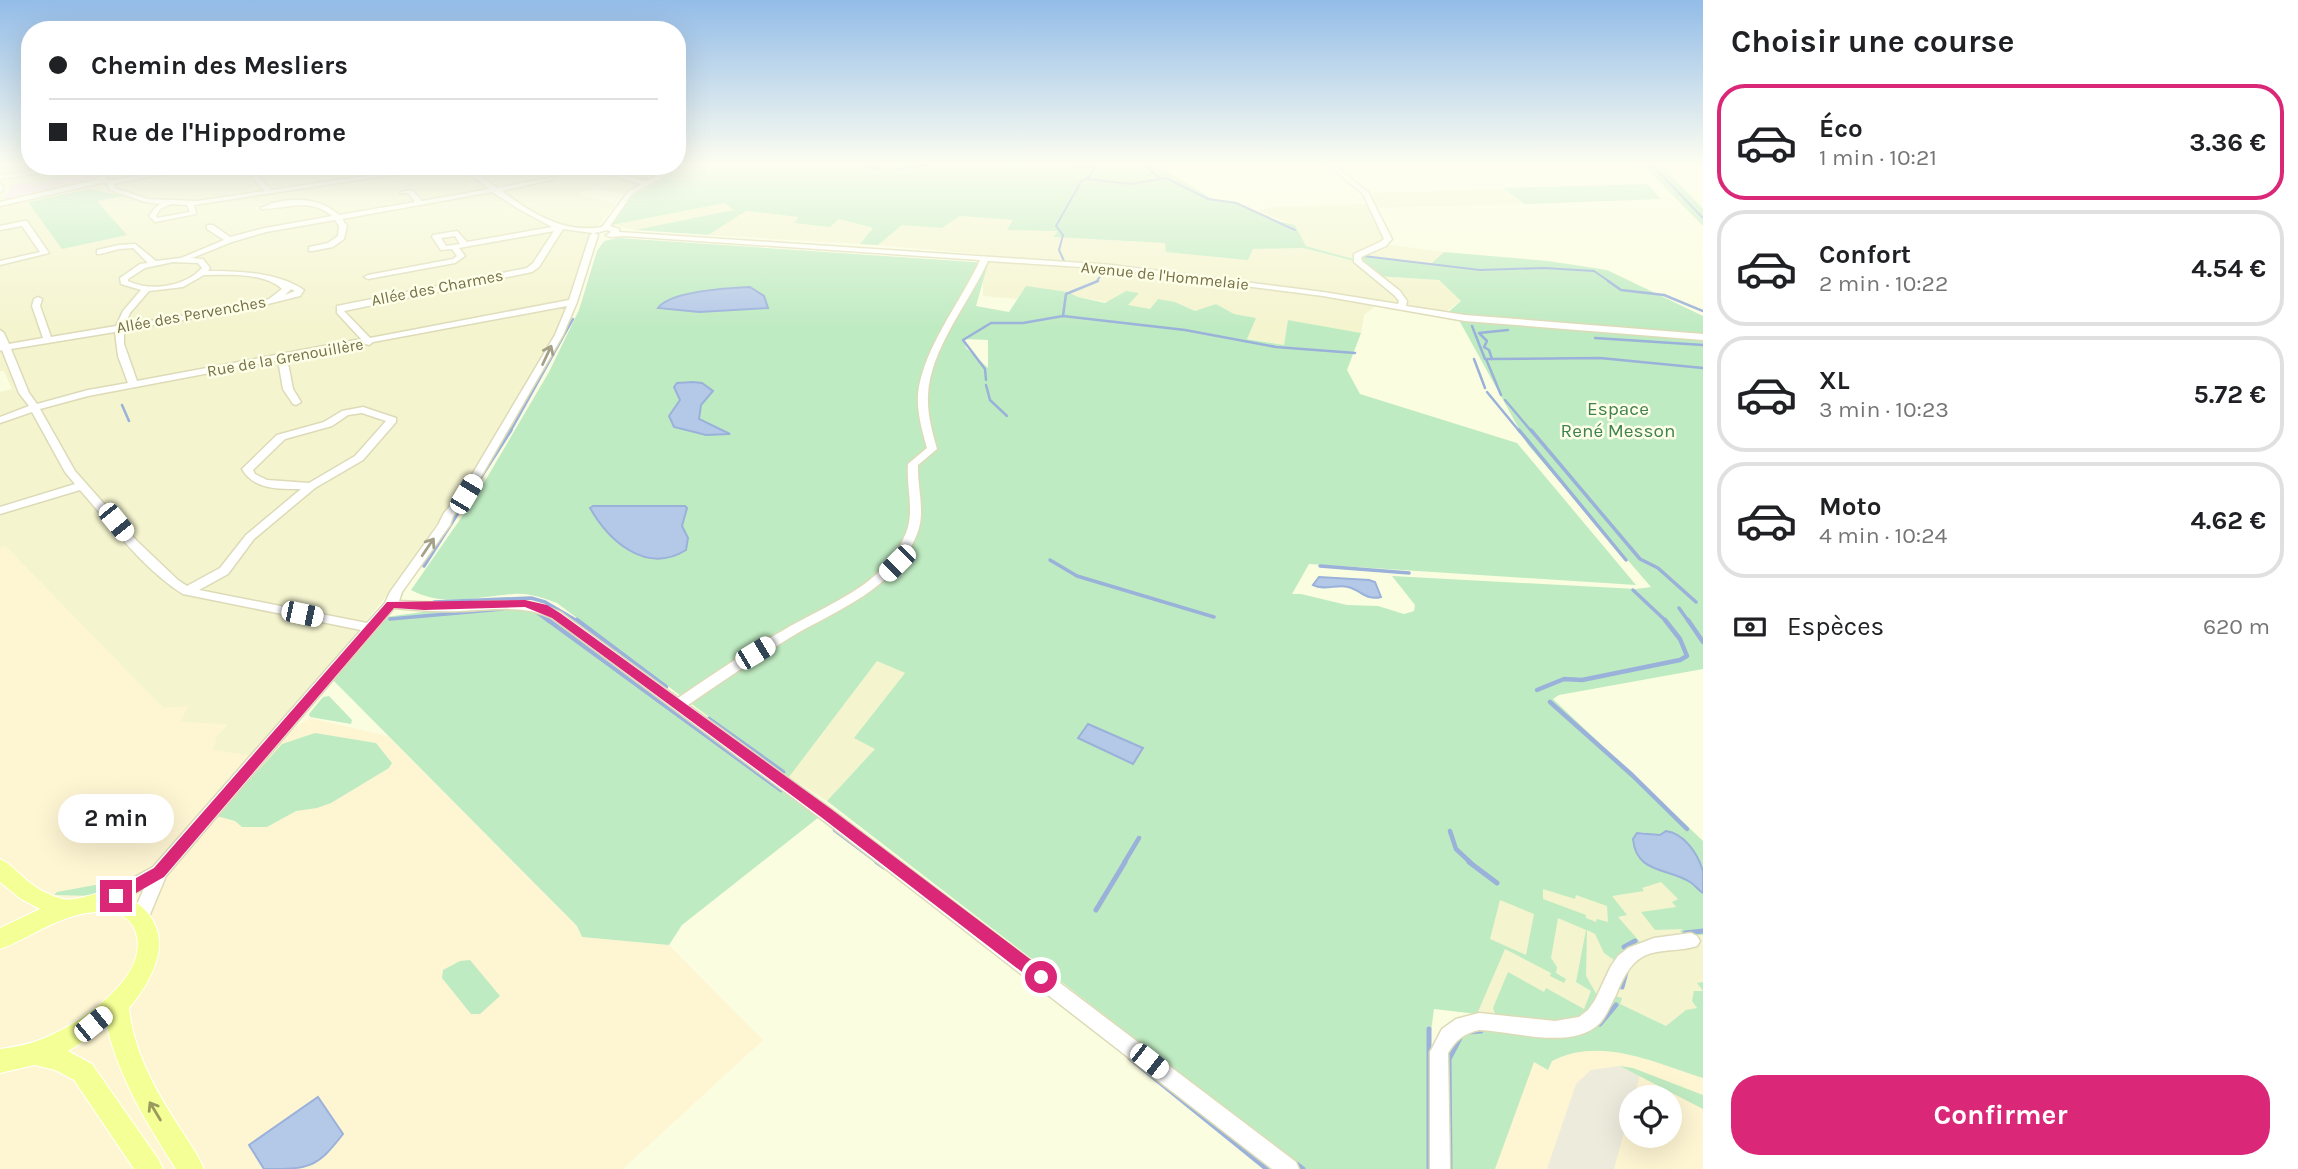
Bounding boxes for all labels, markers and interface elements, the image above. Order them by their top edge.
text: Choisir une course [1731,23,2014,60]
text: Chemin des Mesliers [91,50,348,81]
icon: car [1735,111,1798,174]
text: Éco [1819,113,1863,144]
text: Rue de l'Hippodrome [91,117,346,148]
text: 3.36 € [2189,127,2266,158]
text: 1 min · 10:21 [1819,144,1937,171]
icon: car [1735,237,1798,300]
text: Confort [1819,239,1911,270]
text: 4.54 € [2191,253,2266,284]
street label: Avenue de l'Hommelaie [1080,257,1250,294]
street label: Allée des Charmes [370,265,505,310]
text: 2 min · 10:22 [1819,270,1948,297]
street label: Allée des Pervenches [115,292,267,337]
street label: Rue de la Grenouillère [205,334,365,381]
one-way arrow [541,345,554,366]
icon: car [1735,363,1798,426]
text: XL [1819,365,1850,396]
text: 5.72 € [2194,379,2266,410]
text: 3 min · 10:23 [1819,396,1949,423]
park label: Espace René Messon [1561,398,1675,442]
car [447,471,486,517]
icon: car [1735,489,1798,552]
text: Moto [1819,491,1881,522]
car [95,499,138,545]
text: 4.62 € [2190,505,2266,536]
text: 4 min · 10:24 [1819,522,1947,549]
one-way arrow [421,538,435,558]
car [875,541,920,585]
car [280,599,325,629]
icon: cash [1731,608,1769,646]
text: Espèces [1787,611,1884,642]
text: 620 m [2203,613,2270,640]
car [732,633,779,673]
callout: 2 min [58,794,174,844]
text: 2 min [84,805,148,832]
route end [100,880,132,912]
route start [1025,961,1057,993]
car [71,1003,116,1045]
car [1126,1040,1173,1082]
button: Confirmer [1731,1075,2270,1155]
map controls [1619,1085,1682,1148]
button: locate [1619,1085,1682,1148]
one-way arrow [148,1102,162,1122]

